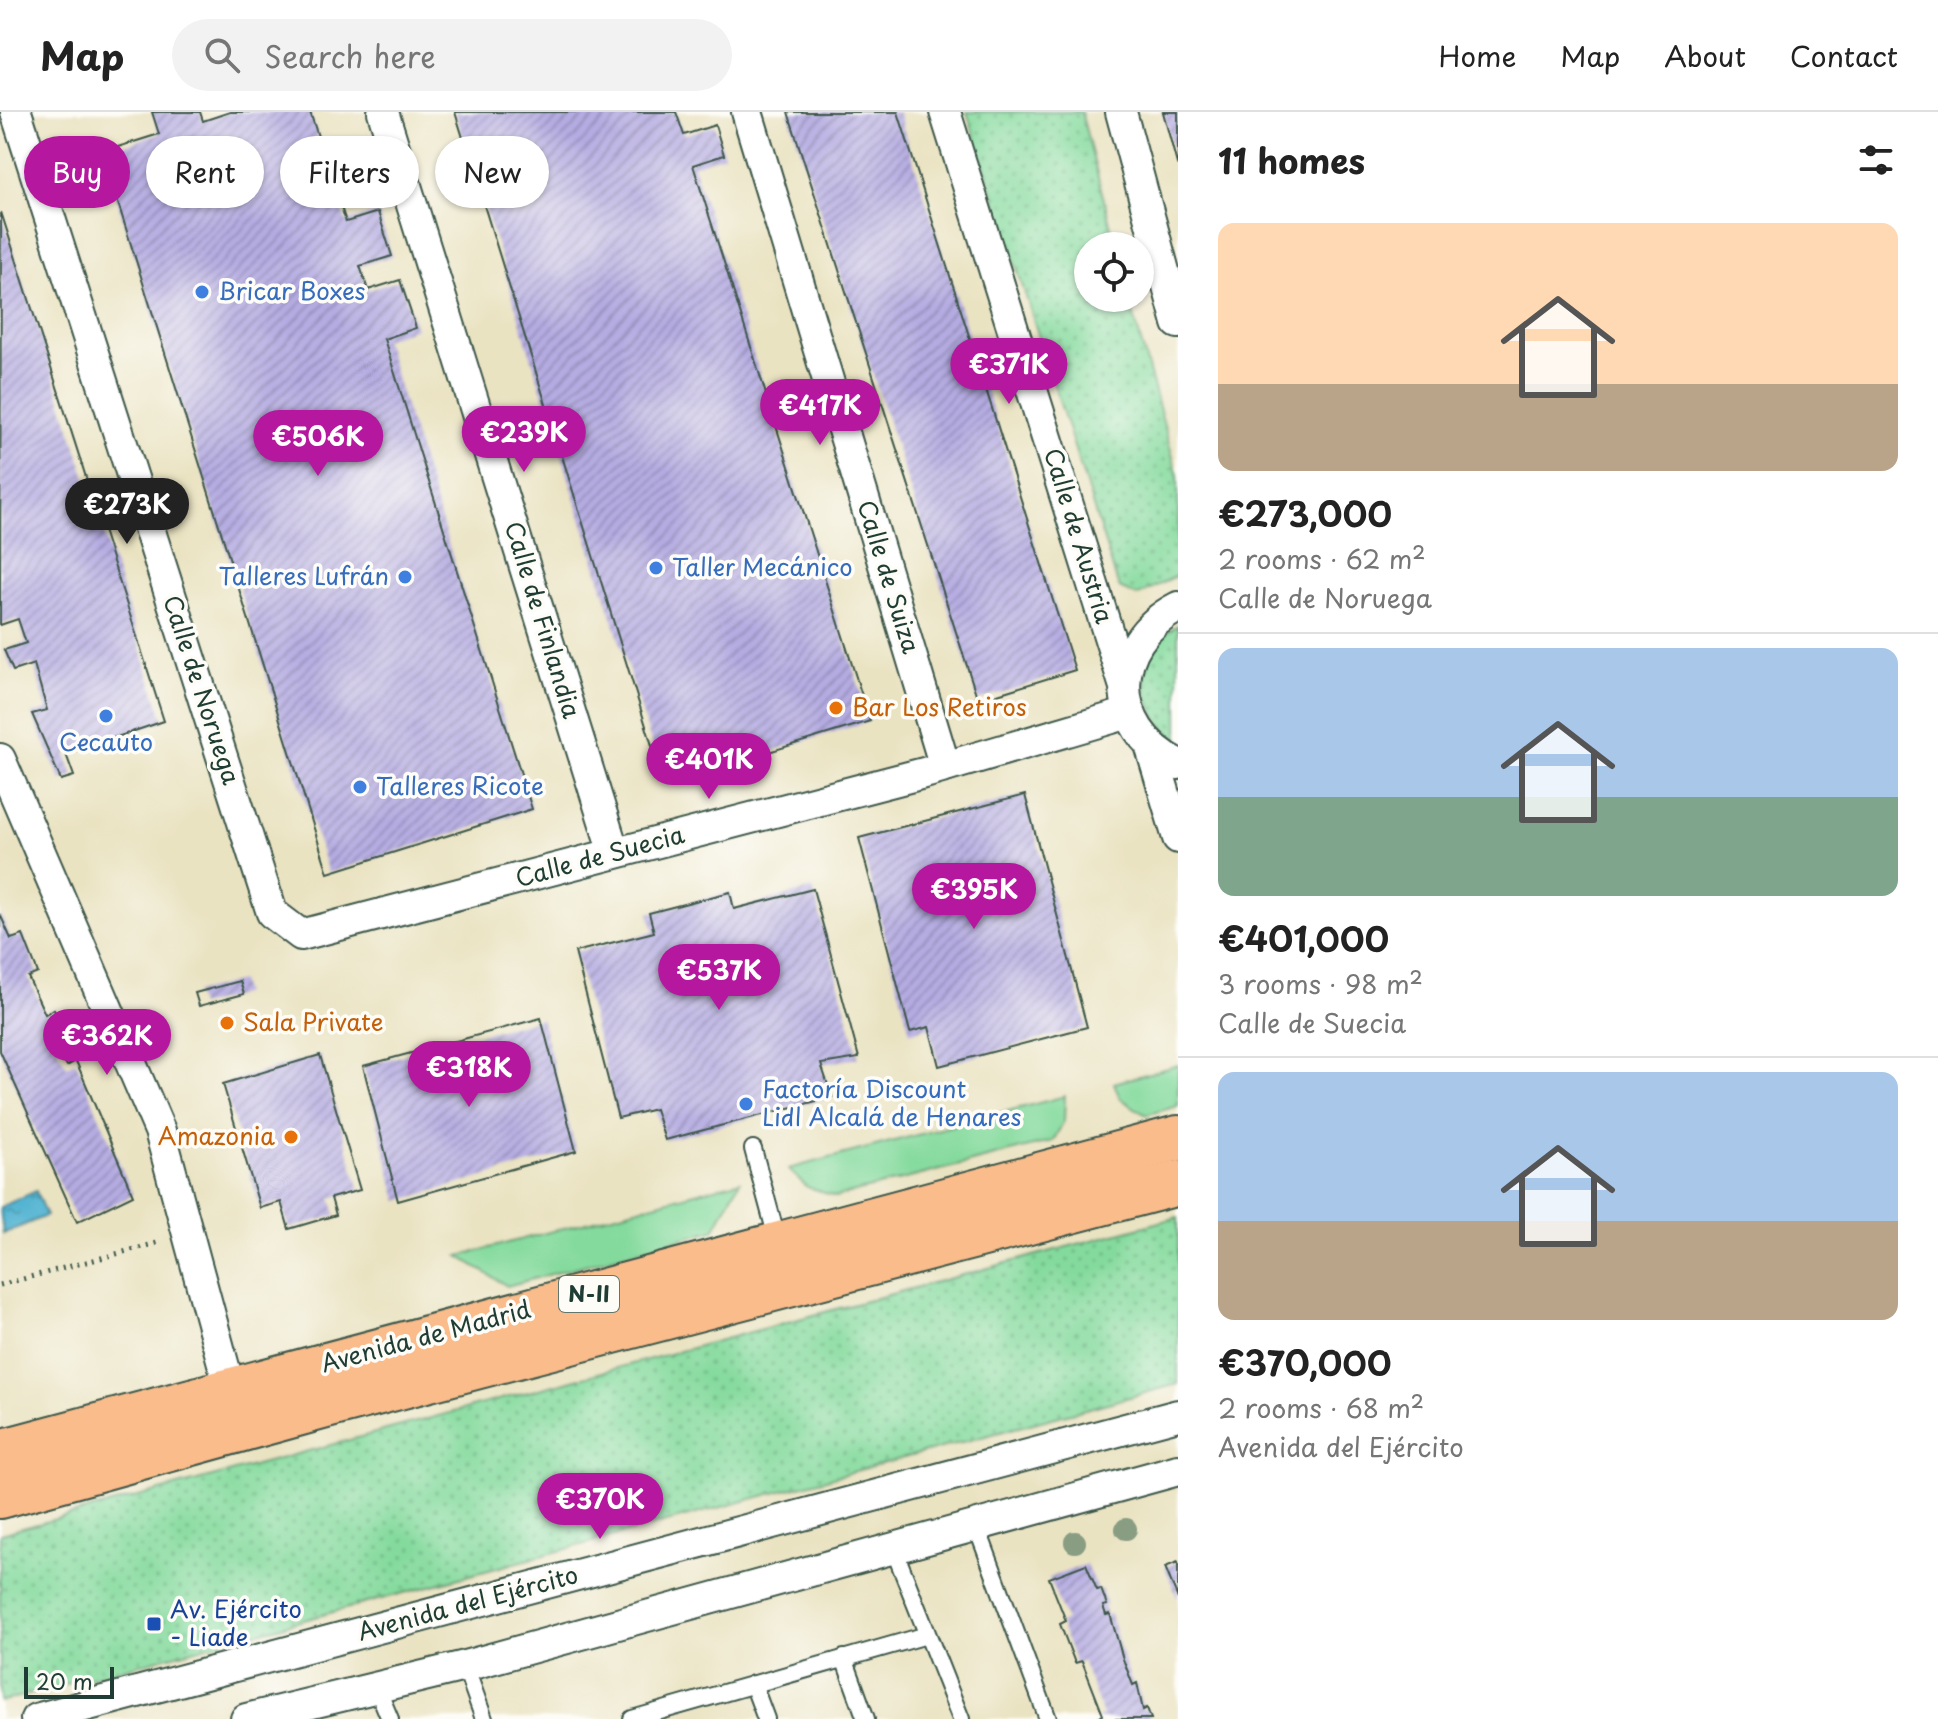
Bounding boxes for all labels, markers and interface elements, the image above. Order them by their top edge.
search box [172,19,732,91]
text: Map [40,27,124,84]
icon: search [200,33,244,77]
text: Search here [264,33,436,78]
text: Home [1438,34,1516,77]
text: Map [1560,34,1620,77]
text: About [1664,34,1746,77]
text: Contact [1790,34,1898,77]
text: 11 homes [1218,134,1365,186]
chip: Buy [24,136,130,208]
chip: Rent [146,136,264,208]
chip: Filters [280,136,419,208]
chip: New [435,136,549,208]
icon: filters [1854,138,1898,182]
map controls [1074,232,1154,312]
button: locate [1074,232,1154,312]
place label: Bricar Boxes [218,272,366,308]
icon: home [1486,275,1630,419]
marker: Bricar Boxes [193,283,211,301]
pin: €371K [953,338,1065,406]
text: €371K [968,344,1050,383]
pin: €417K [764,379,876,447]
text: €417K [778,385,862,424]
pin: €239K [468,406,580,474]
pin: €506K [262,410,374,478]
text: €239K [480,412,568,451]
text: €506K [271,416,365,455]
street label: Calle de Austria [1036,443,1124,628]
pin: €273K [71,478,183,546]
text: €273K [83,484,171,523]
text: €273,000 [1218,487,1392,539]
street label: Calle de Suiza [849,495,930,658]
street label: Calle de Finlandia [497,517,591,722]
text: 2 rooms · 62 m² [1218,539,1426,578]
place label: Taller Mecánico [672,548,853,584]
place label: Talleres Lufrán [218,557,389,593]
marker: Taller Mecánico [647,559,665,577]
marker: Talleres Lufrán [396,568,414,586]
text: Calle de Noruega [1218,578,1432,617]
street label: Calle de Noruega [155,590,251,789]
place label: Bar Los Retiros [852,688,1027,724]
marker: Bar Los Retiros [827,699,845,717]
icon: home [1486,700,1630,844]
marker: Cecauto [97,707,115,725]
place label: Cecauto [59,723,153,759]
pin: €401K [653,733,765,801]
text: €401K [664,739,754,778]
place label: Talleres Ricote [376,767,544,803]
marker: Talleres Ricote [351,778,369,796]
street label: Calle de Suecia [511,815,688,895]
pin: €395K [918,863,1030,931]
text: €395K [930,869,1018,908]
text: €401,000 [1218,912,1389,964]
pin: €537K [663,944,775,1012]
text: €537K [676,950,762,989]
text: 3 rooms · 98 m² [1218,964,1423,1003]
place label: Sala Private [243,1003,383,1039]
text: Calle de Suecia [1218,1003,1406,1042]
pin: €362K [51,1009,163,1077]
marker: Sala Private [218,1014,236,1032]
text: €362K [61,1015,153,1054]
pin: €318K [413,1041,525,1109]
text: €318K [426,1047,512,1086]
place label: Factoría Discount Lidl Alcalá de Henares [762,1070,1022,1134]
marker: Factoría Discount Lidl Alcalá de Henares [737,1095,755,1113]
place label: Amazonia [158,1117,275,1153]
icon: home [1486,1124,1630,1268]
marker: Amazonia [282,1128,300,1146]
road number: N-II [559,1276,619,1312]
street label: Avenida de Madrid [317,1290,535,1380]
text: €370,000 [1218,1336,1392,1388]
text: 2 rooms · 68 m² [1218,1388,1424,1427]
text: Avenida del Ejército [1218,1427,1464,1466]
pin: €370K [544,1473,656,1541]
text: €370K [555,1479,645,1518]
street label: Avenida del Ejército [353,1555,582,1649]
place label: Av. Ejército - Liade [170,1590,302,1654]
marker: Av. Ejército - Liade [145,1615,163,1633]
scale bar [24,1663,114,1699]
text: 20 m [36,1664,93,1697]

